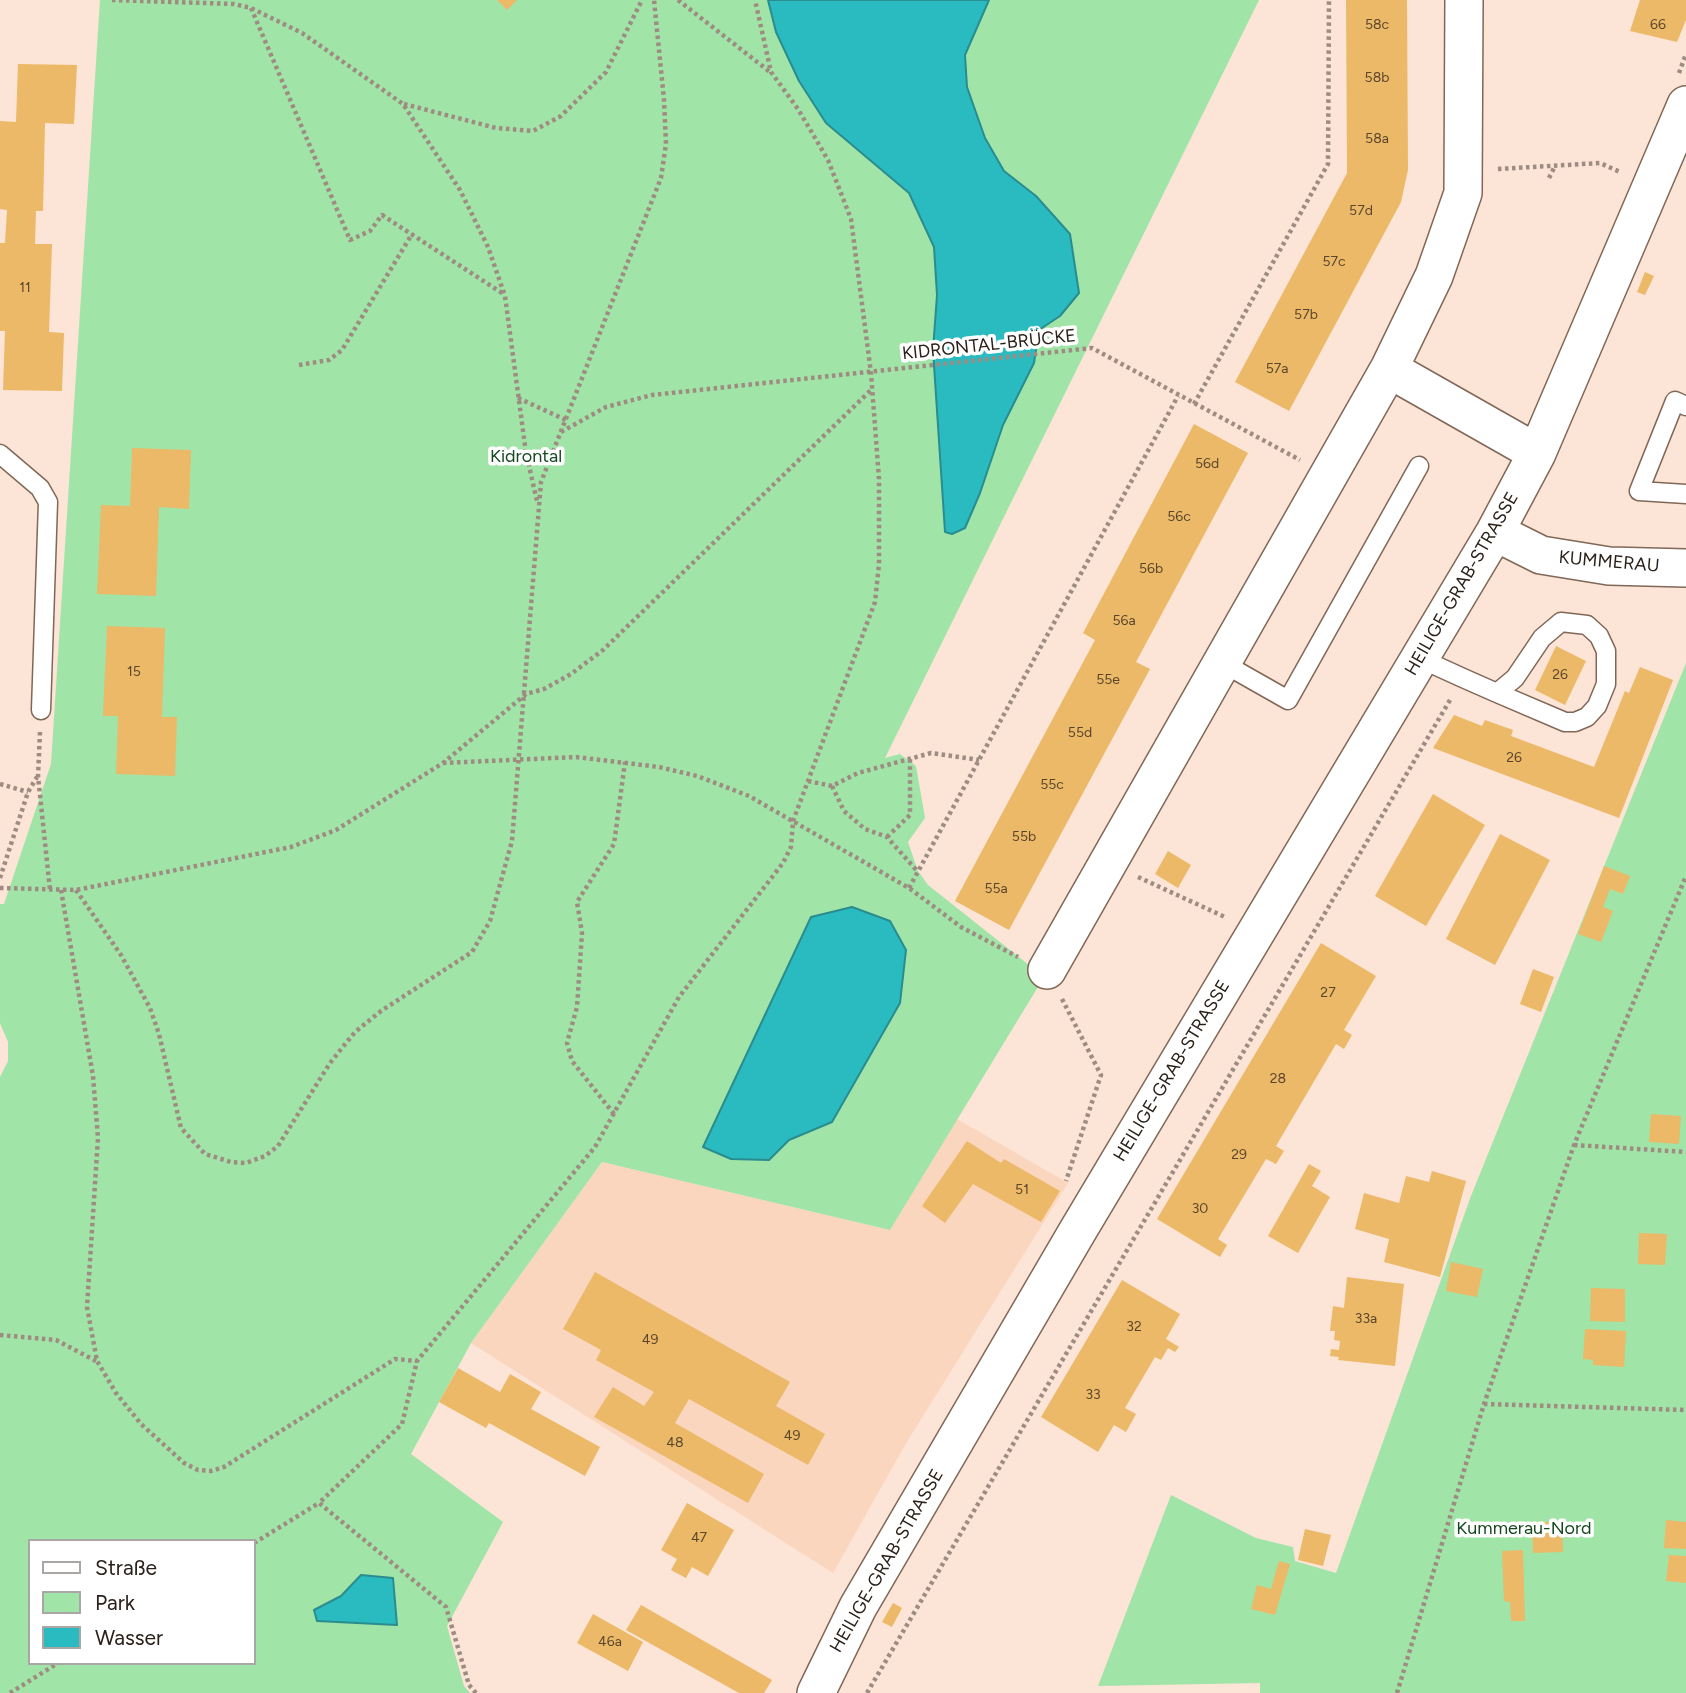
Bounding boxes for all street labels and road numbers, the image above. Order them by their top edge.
street label: KIDRONTAL-BRÜCKE [901,325,1077,365]
street label: HEILIGE-GRAB-STRASSE [1401,489,1523,679]
street label: KUMMERAU [1558,547,1660,577]
street label: HEILIGE-GRAB-STRASSE [1109,976,1235,1166]
street label: HEILIGE-GRAB-STRASSE [826,1466,948,1656]

